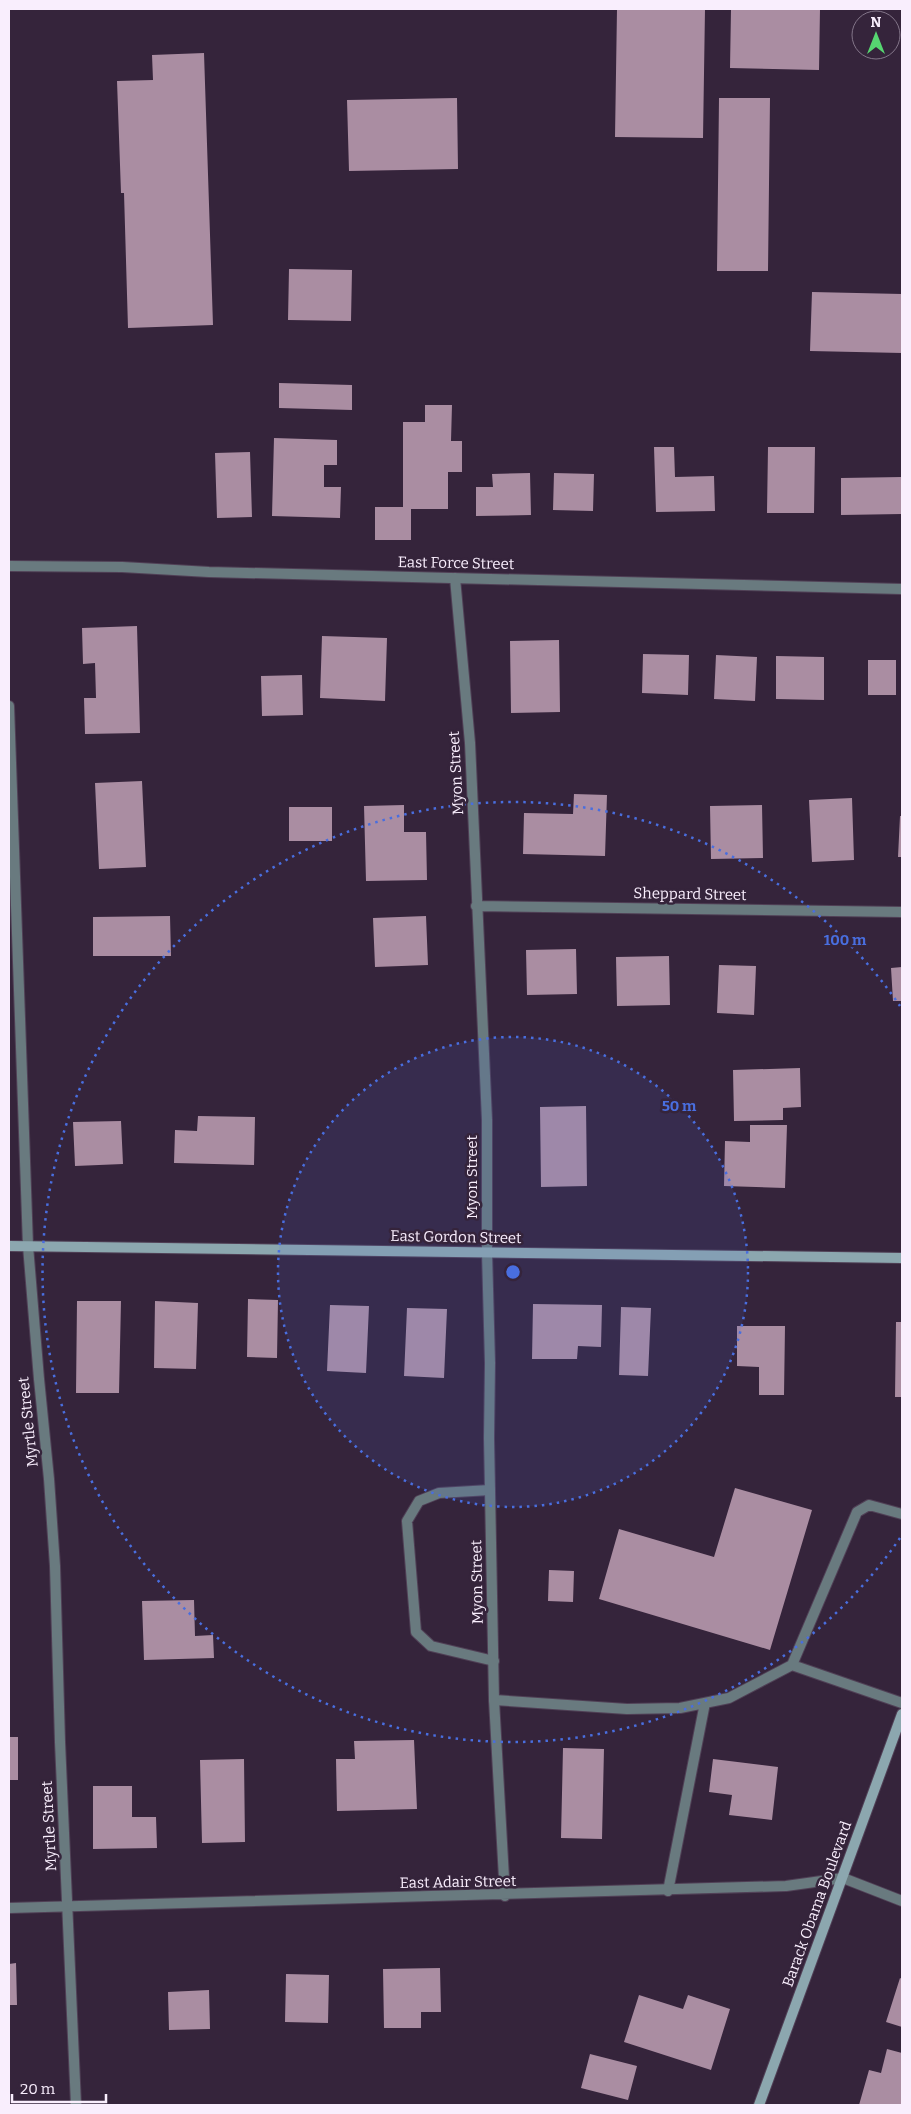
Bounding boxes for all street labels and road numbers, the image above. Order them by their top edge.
street label: East Force Street [398,553,515,573]
street label: Myon Street [445,730,467,815]
street label: Sheppard Street [633,884,747,904]
street label: Myon Street [463,1134,481,1219]
street label: East Gordon Street [390,1227,522,1247]
street label: Myrtle Street [14,1375,42,1468]
street label: Myon Street [467,1539,487,1624]
street label: Myrtle Street [38,1780,60,1872]
street label: Barack Obama Boulevard [779,1819,855,1989]
street label: East Adair Street [400,1872,517,1892]

